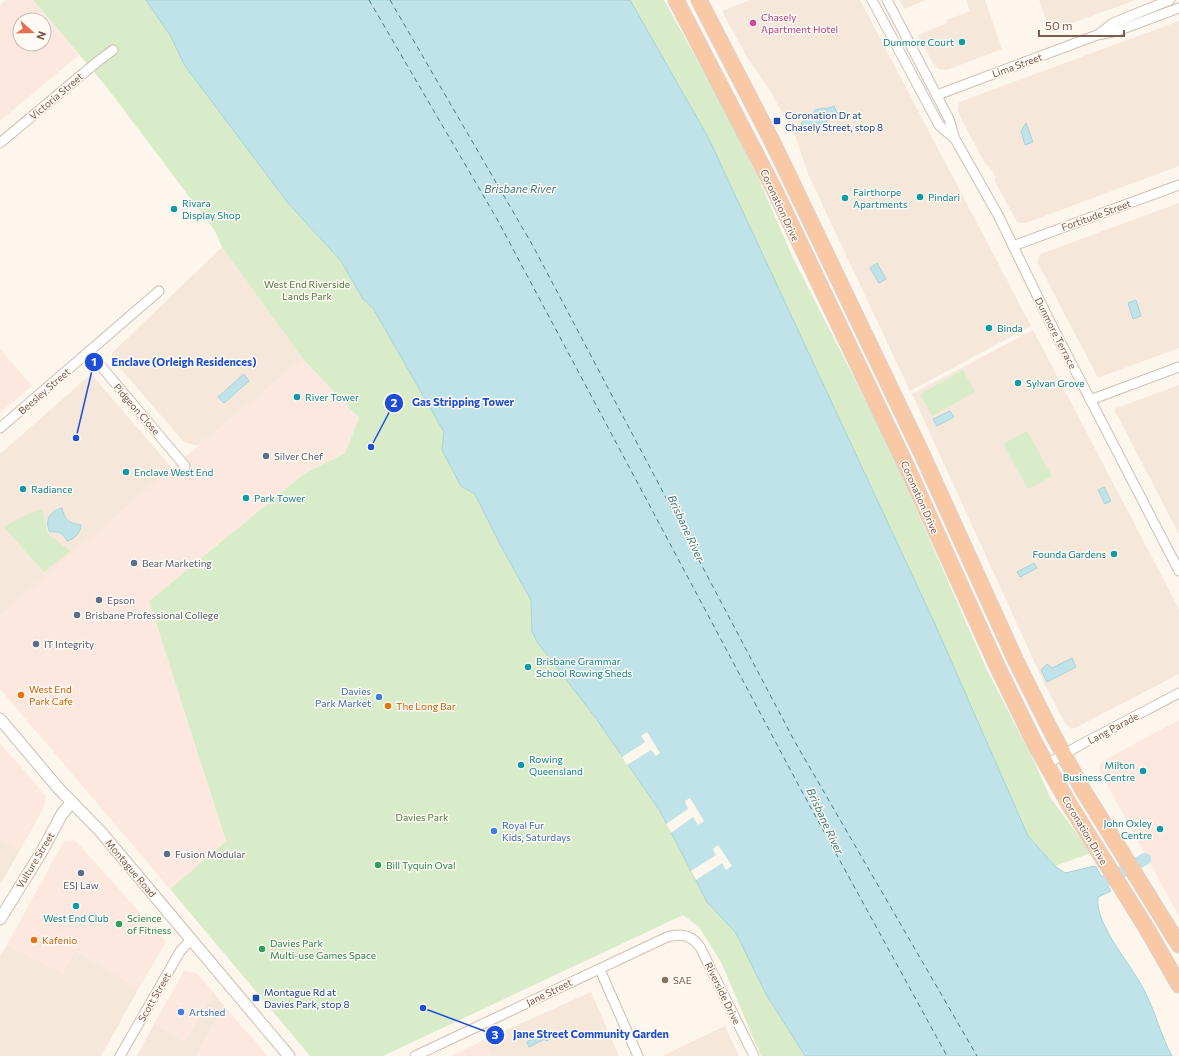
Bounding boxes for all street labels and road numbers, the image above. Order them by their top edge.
street label: Lima Street [990,50,1044,80]
street label: Victoria Street [27,70,85,122]
street label: Coronation Drive [758,167,802,243]
street label: Fortitude Street [1060,197,1132,233]
street label: Dunmore Terrace [1033,295,1079,371]
street label: Beesley Street [16,365,72,417]
street label: Pidgeon Close [111,381,163,437]
street label: Coronation Drive [899,459,941,535]
street label: Lang Parade [1086,710,1140,746]
street label: Coronation Drive [1060,793,1110,867]
street label: Vulture Street [14,830,56,890]
street label: Montague Road [103,837,159,900]
street label: Riverside Drive [703,960,743,1026]
street label: Scott Street [135,970,173,1024]
street label: Jane Street [524,976,574,1008]

